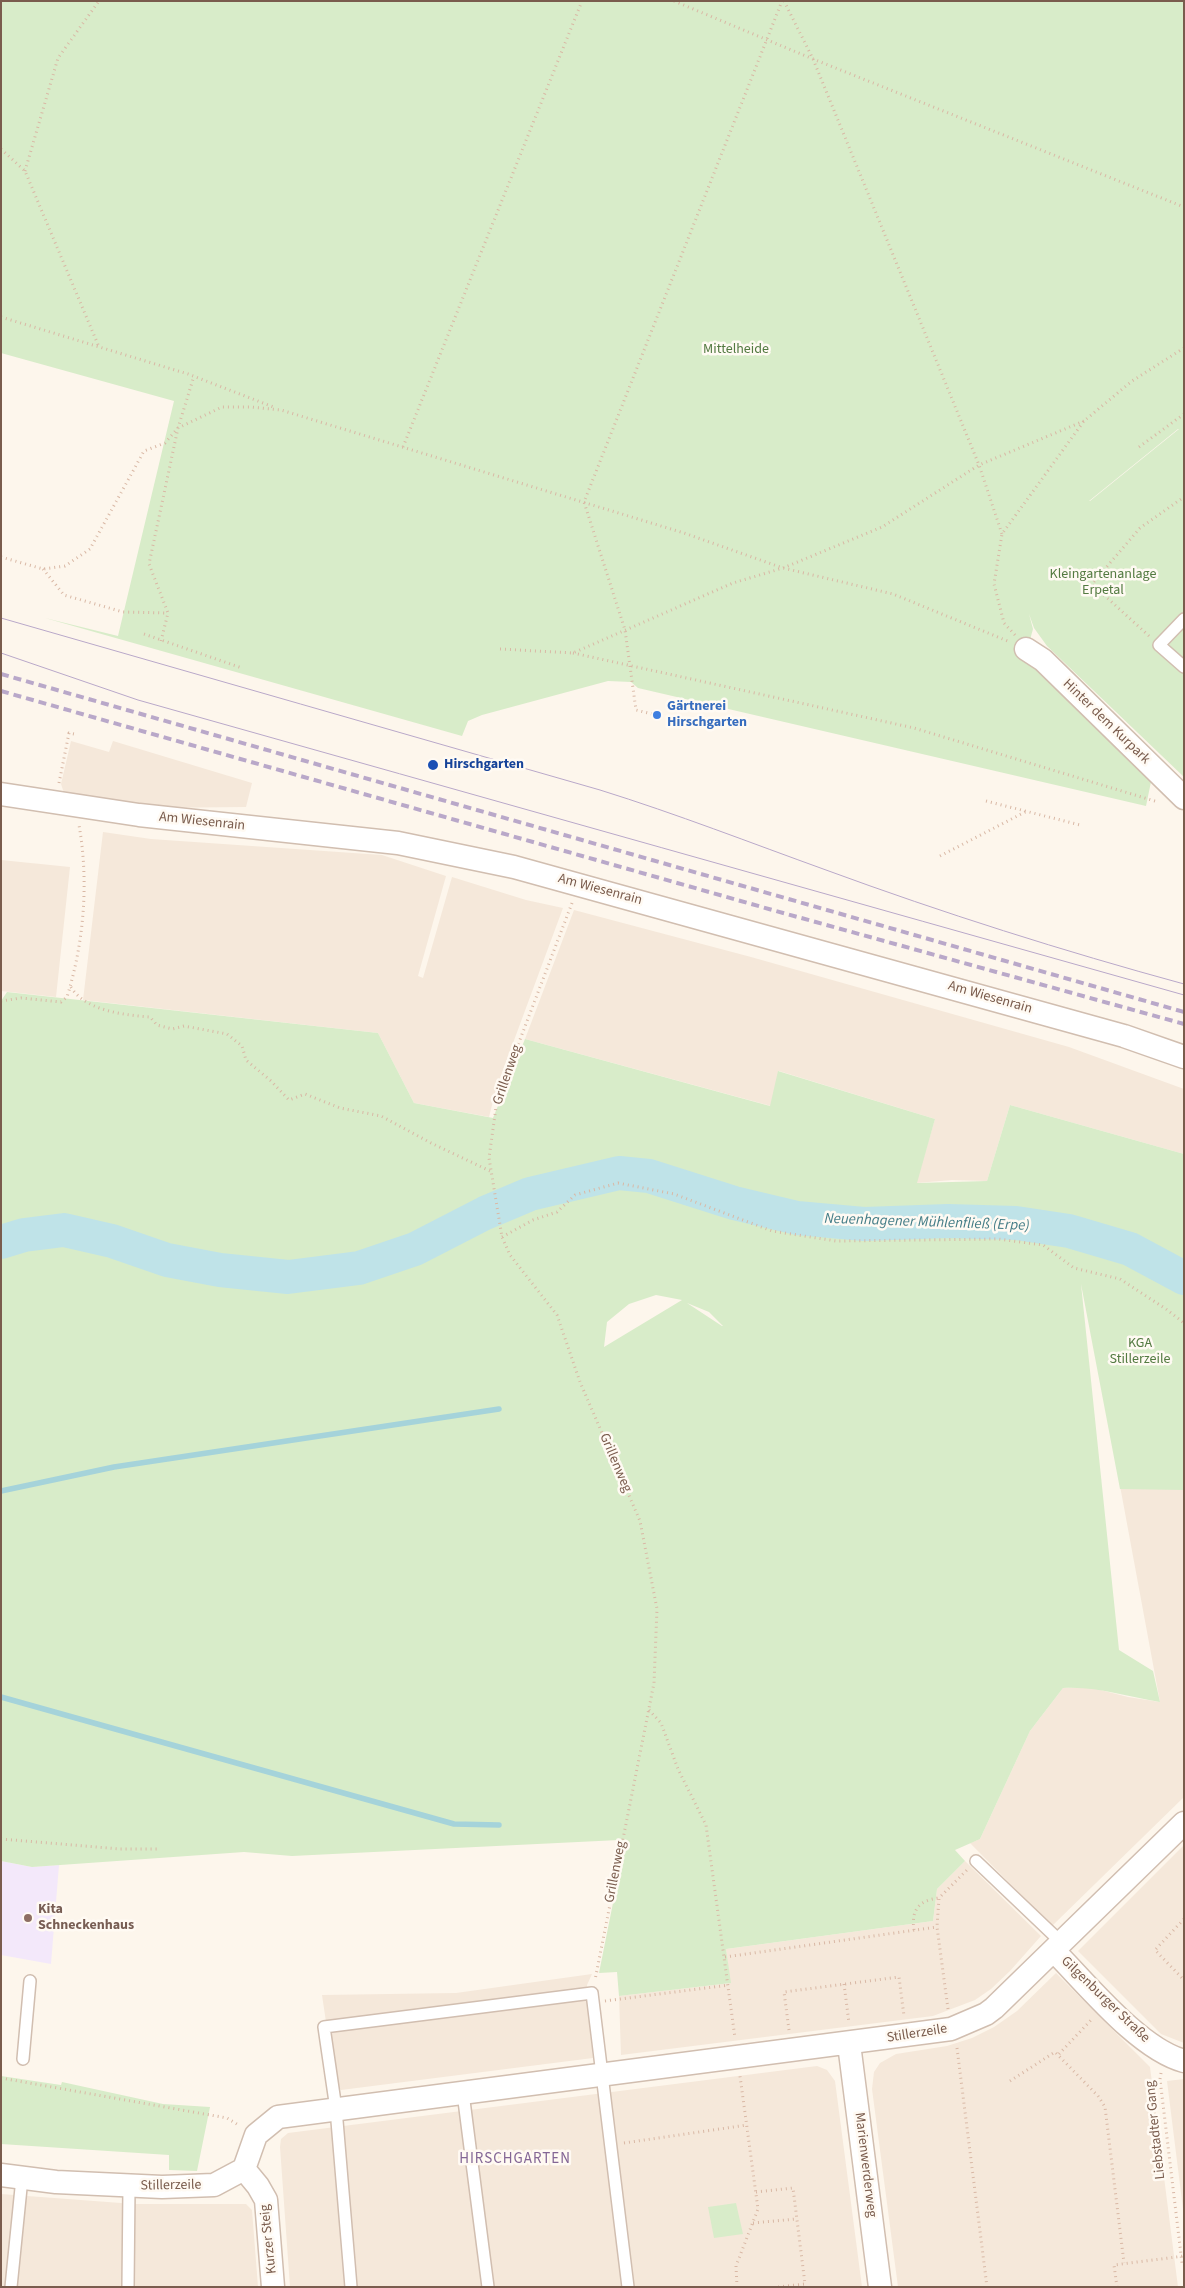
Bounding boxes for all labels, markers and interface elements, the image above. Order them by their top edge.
park label: Mittelheide [703,342,769,358]
park label: Kleingartenanlage Erpetal [1050,567,1156,600]
street label: Hinter dem Kurpark [1059,676,1153,768]
place label: Gärtnerei Hirschgarten [667,699,747,732]
marker: Gärtnerei Hirschgarten [651,709,663,721]
place label: Hirschgarten [444,757,524,773]
marker: Hirschgarten [426,758,440,772]
street label: Am Wiesenrain [158,809,246,835]
street label: Am Wiesenrain [556,871,644,909]
street label: Am Wiesenrain [946,978,1034,1018]
street label: Grillenweg [490,1043,526,1107]
water label: Neuenhagener Mühlenfließ (Erpe) [824,1210,1030,1236]
park label: KGA Stillerzeile [1110,1336,1170,1368]
street label: Grillenweg [595,1431,635,1495]
street label: Grillenweg [602,1840,630,1904]
place label: Kita Schneckenhaus [38,1902,134,1934]
marker: Kita Schneckenhaus [22,1912,34,1924]
street label: Gilgenburger Straße [1057,1953,1153,2047]
street label: Stillerzeile [886,2021,948,2047]
street label: Liebstadter Gang [1142,2080,1170,2180]
street label: Marienwerderweg [850,2112,880,2218]
district label: HIRSCHGARTEN [458,2151,572,2169]
street label: Stillerzeile [140,2177,202,2195]
street label: Kurzer Steig [257,2203,281,2275]

